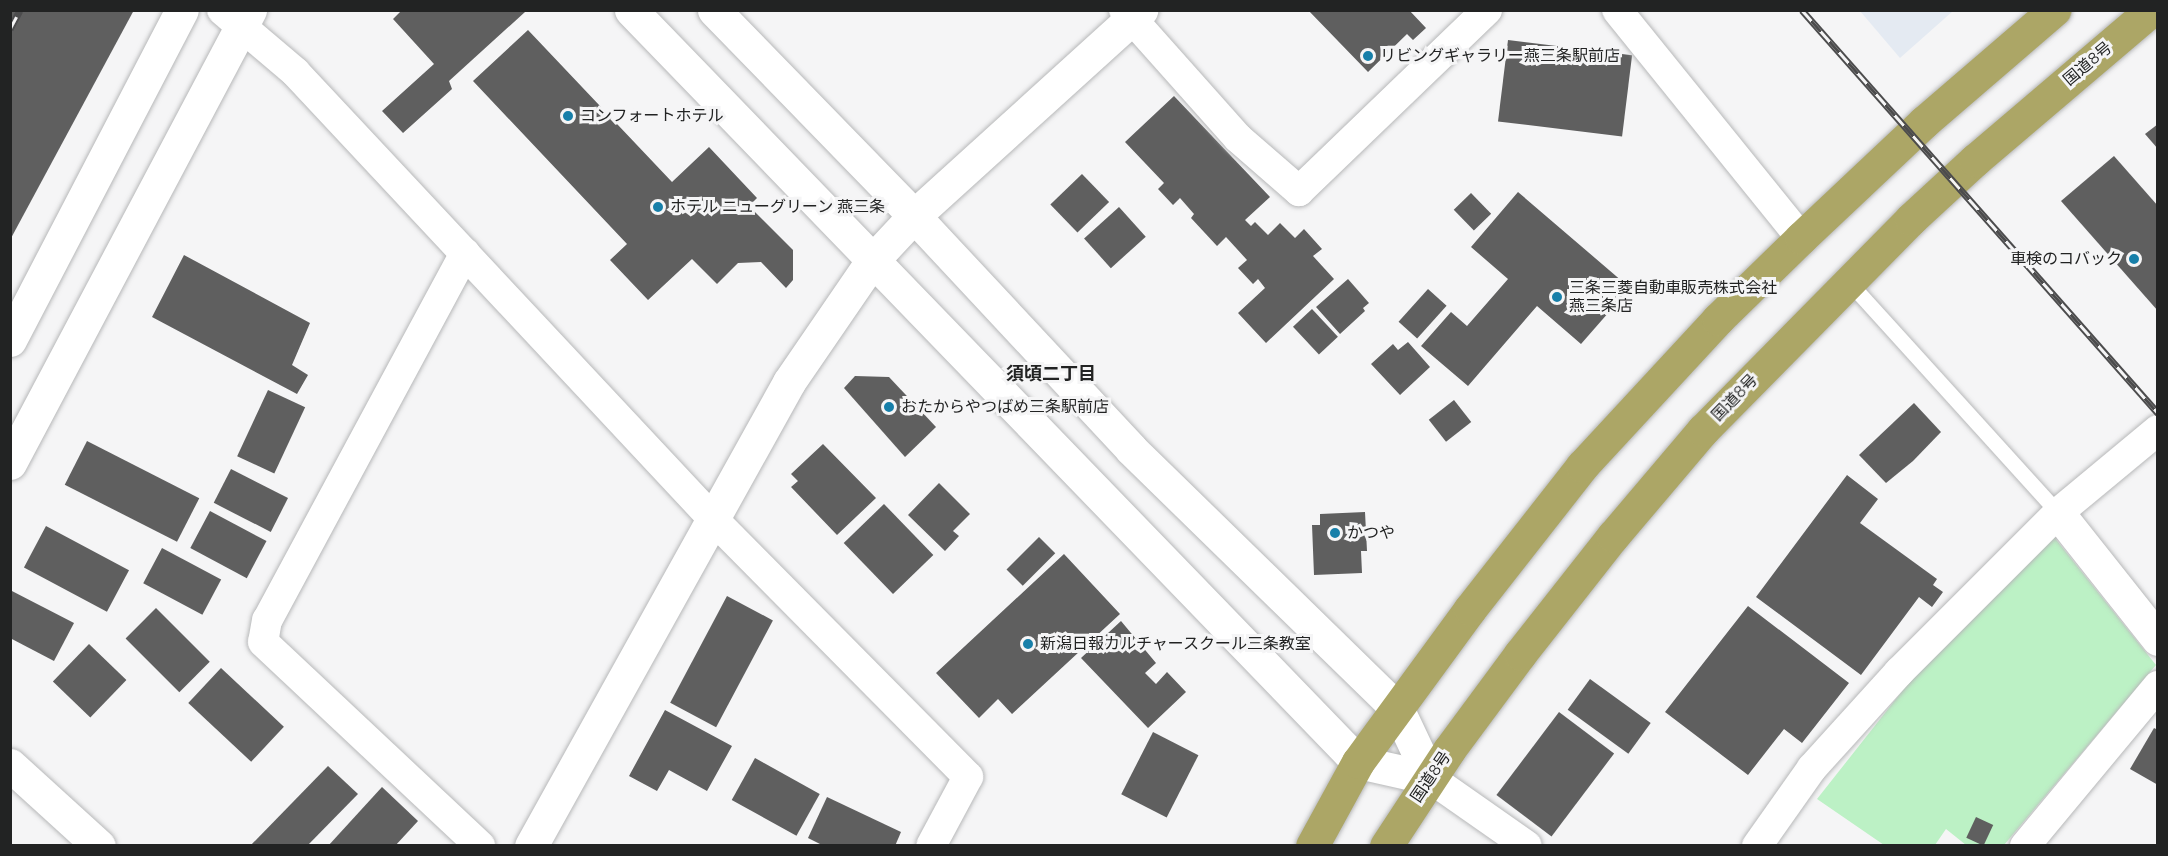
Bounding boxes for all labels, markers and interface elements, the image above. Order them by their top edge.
street label: 国道8号 [2060,38,2116,90]
place label: リビングギャラリー燕三条駅前店 [1380,46,1620,66]
marker: リビングギャラリー燕三条駅前店 [1361,49,1375,63]
place label: コンフォートホテル [580,106,724,126]
marker: コンフォートホテル [561,109,575,123]
place label: ホテル ニューグリーン 燕三条 [670,197,886,217]
marker: ホテル ニューグリーン 燕三条 [651,200,665,214]
place label: 車検のコバック [2010,249,2122,269]
marker: 車検のコバック [2127,252,2141,266]
place label: 三条三菱自動車販売株式会社 燕三条店 [1569,278,1777,316]
marker: 三条三菱自動車販売株式会社 燕三条店 [1550,290,1564,304]
district label: 須頃二丁目 [1006,363,1096,385]
street label: 国道8号 [1708,371,1762,425]
place label: おたからやつばめ三条駅前店 [901,397,1109,417]
marker: おたからやつばめ三条駅前店 [882,400,896,414]
place label: かつや [1347,523,1395,543]
marker: かつや [1328,526,1342,540]
place label: 新潟日報カルチャースクール三条教室 [1040,634,1312,654]
marker: 新潟日報カルチャースクール三条教室 [1021,637,1035,651]
street label: 国道8号 [1407,748,1455,806]

